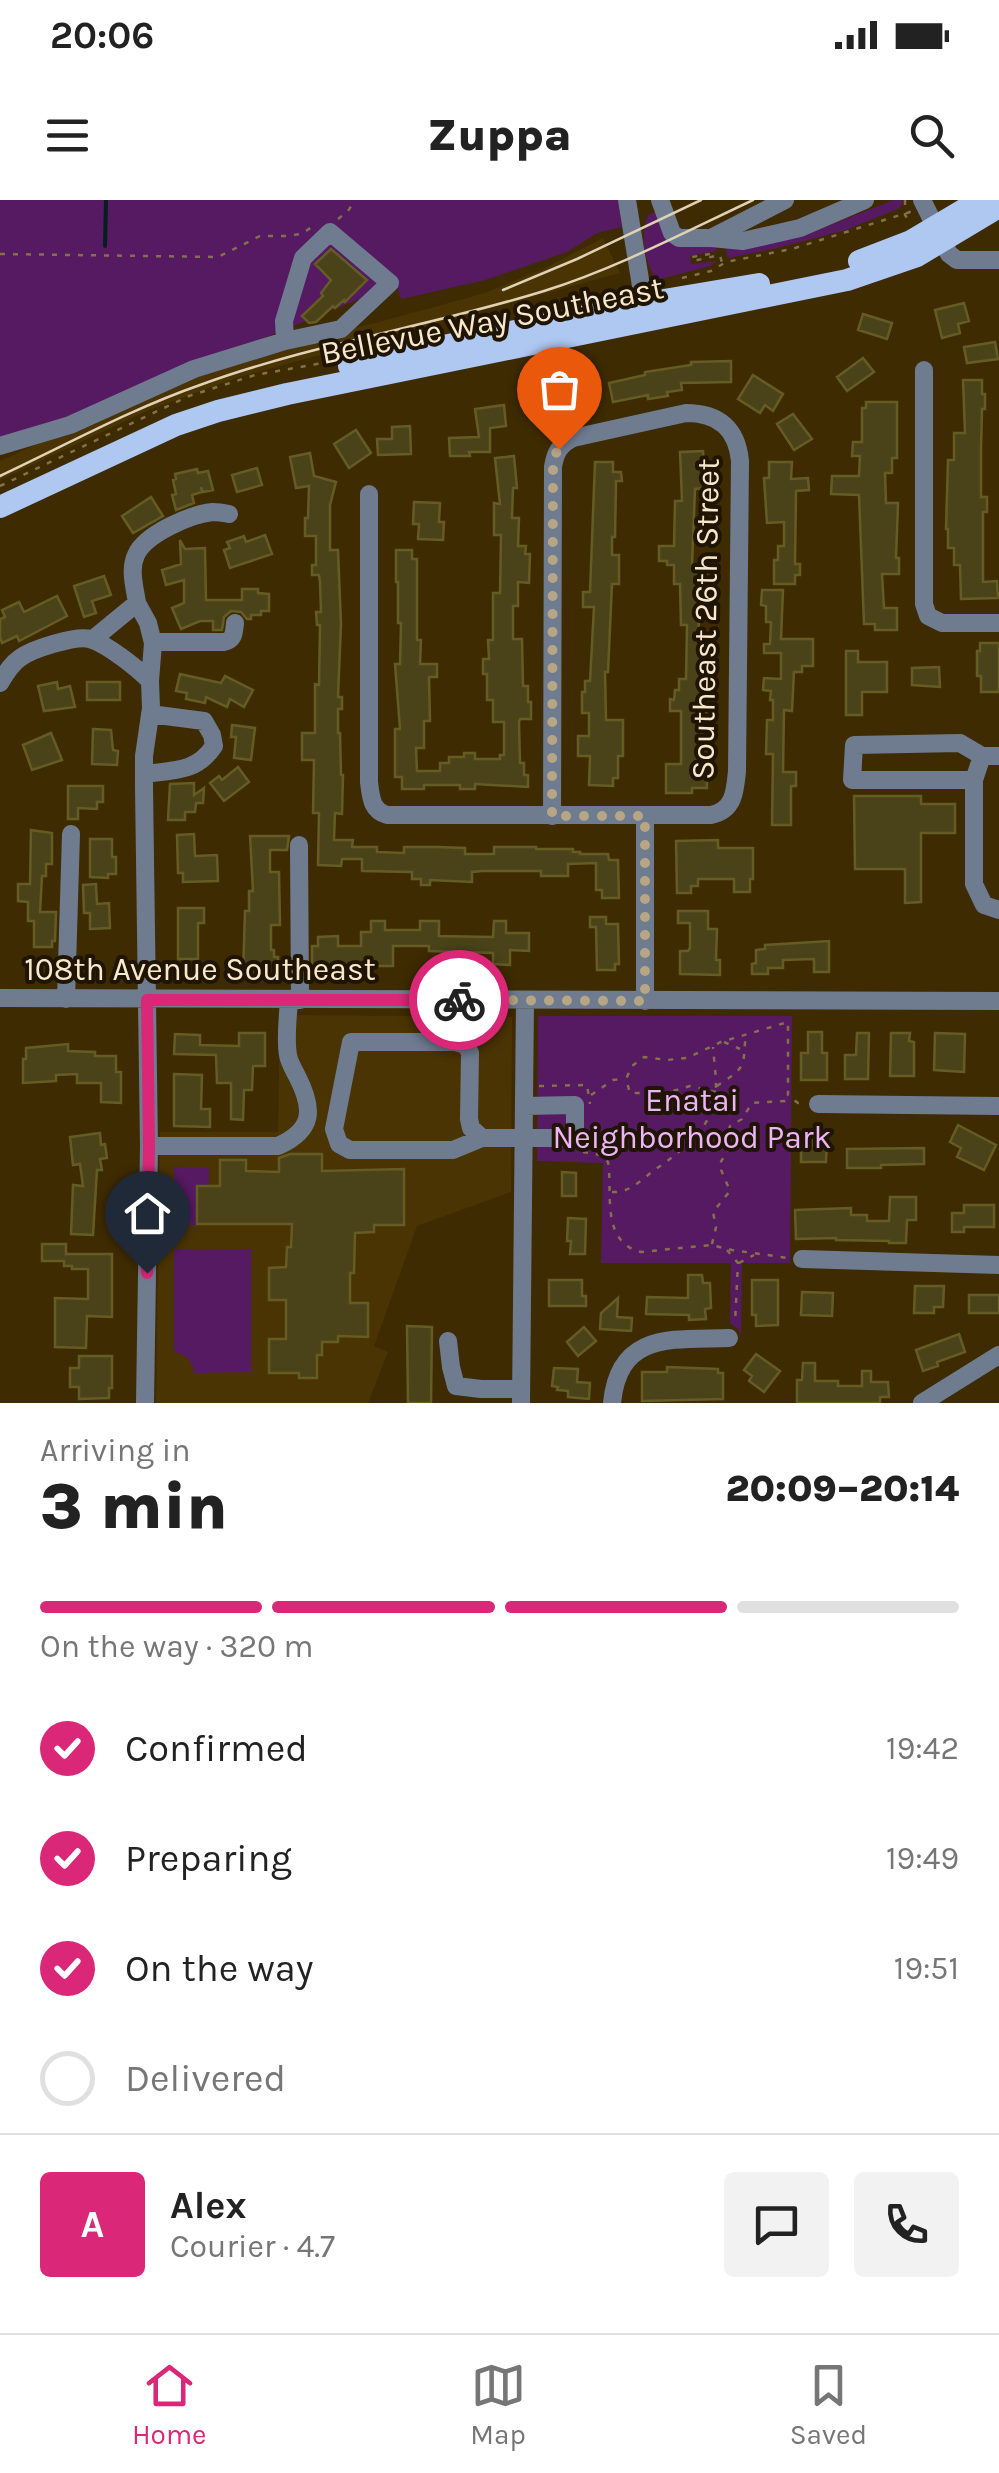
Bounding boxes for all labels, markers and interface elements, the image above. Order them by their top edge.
text: 20:06 [50,13,154,58]
icon: menu [40,108,95,163]
icon: search [904,108,959,163]
text: Zuppa [427,109,572,161]
street label: Bellevue Way Southeast [318,269,667,372]
pin [517,347,602,450]
icon: bag [532,362,587,417]
street label: Southeast 26th Street [684,458,727,780]
courier [409,950,509,1050]
street label: 108th Avenue Southeast [24,951,376,988]
icon: bike [432,973,487,1028]
park label: Enatai Neighborhood Park [552,1082,832,1156]
pin [105,1171,190,1274]
icon: home [120,1186,175,1241]
text: Arriving in [40,1432,191,1469]
text: 20:09–20:14 [726,1466,959,1511]
text: 3 min [40,1468,228,1544]
text: On the way · 320 m [40,1628,314,1665]
icon: check [40,1721,95,1776]
text: Confirmed [125,1726,308,1771]
text: 19:42 [886,1730,959,1767]
icon: check [40,1831,95,1886]
text: Preparing [125,1836,292,1881]
text: 19:49 [886,1840,959,1877]
icon: check [40,1941,95,1996]
text: On the way [125,1946,313,1991]
text: 19:51 [894,1950,959,1987]
text: Delivered [125,2056,286,2101]
button: chat [724,2172,829,2277]
button: phone [854,2172,959,2277]
text: Alex [170,2183,247,2228]
text: A [81,2202,104,2247]
text: Courier · 4.7 [170,2228,335,2265]
tab: Home [132,2358,207,2451]
tab: Map [470,2358,526,2451]
tab: Saved [790,2358,867,2451]

